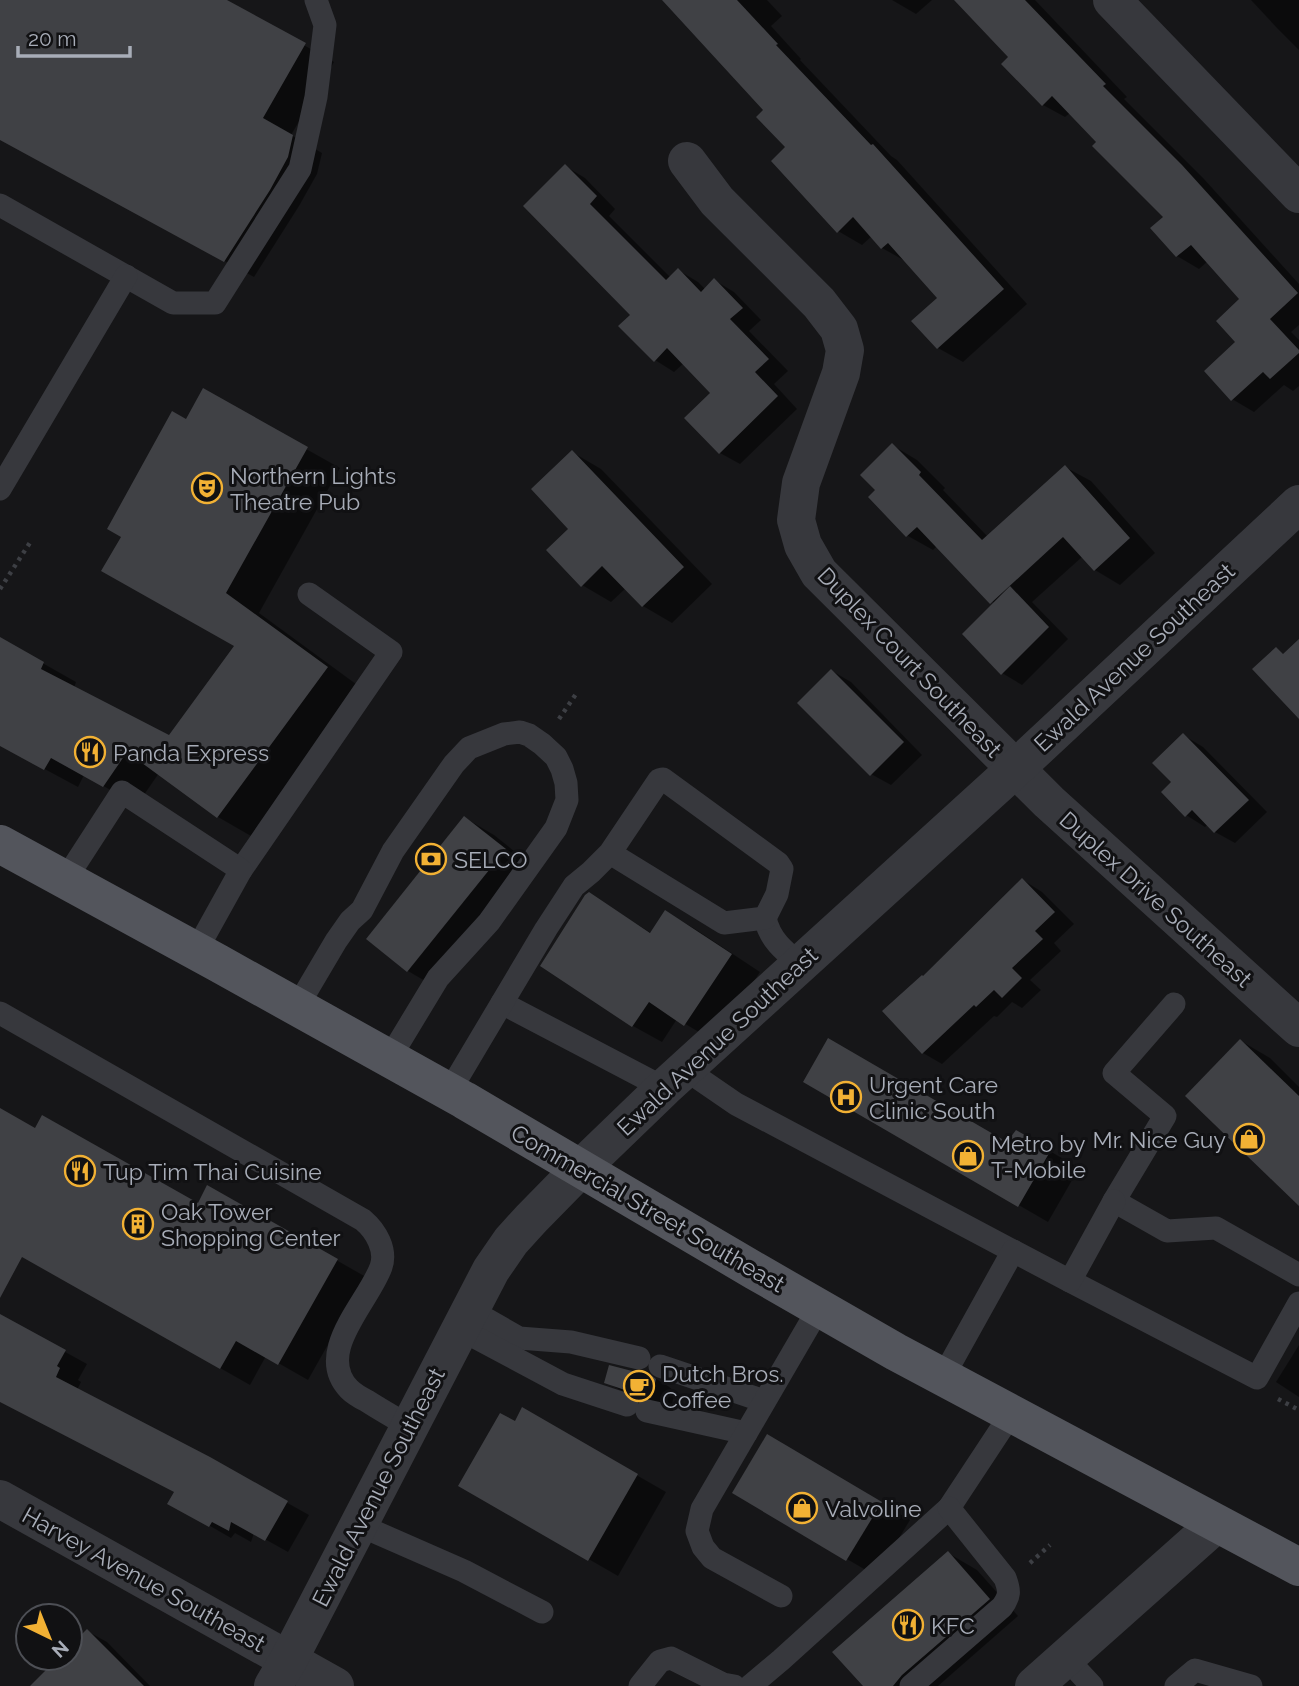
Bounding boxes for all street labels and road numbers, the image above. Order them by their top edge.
street label: Ewald Avenue Southeast [1028,557,1240,757]
street label: Duplex Court Southeast [812,562,1008,763]
street label: Duplex Drive Southeast [1054,806,1258,993]
street label: Ewald Avenue Southeast [611,941,823,1141]
street label: Commercial Street Southeast [506,1118,790,1298]
street label: Ewald Avenue Southeast [306,1363,450,1611]
street label: Harvey Avenue Southeast [18,1501,270,1657]

